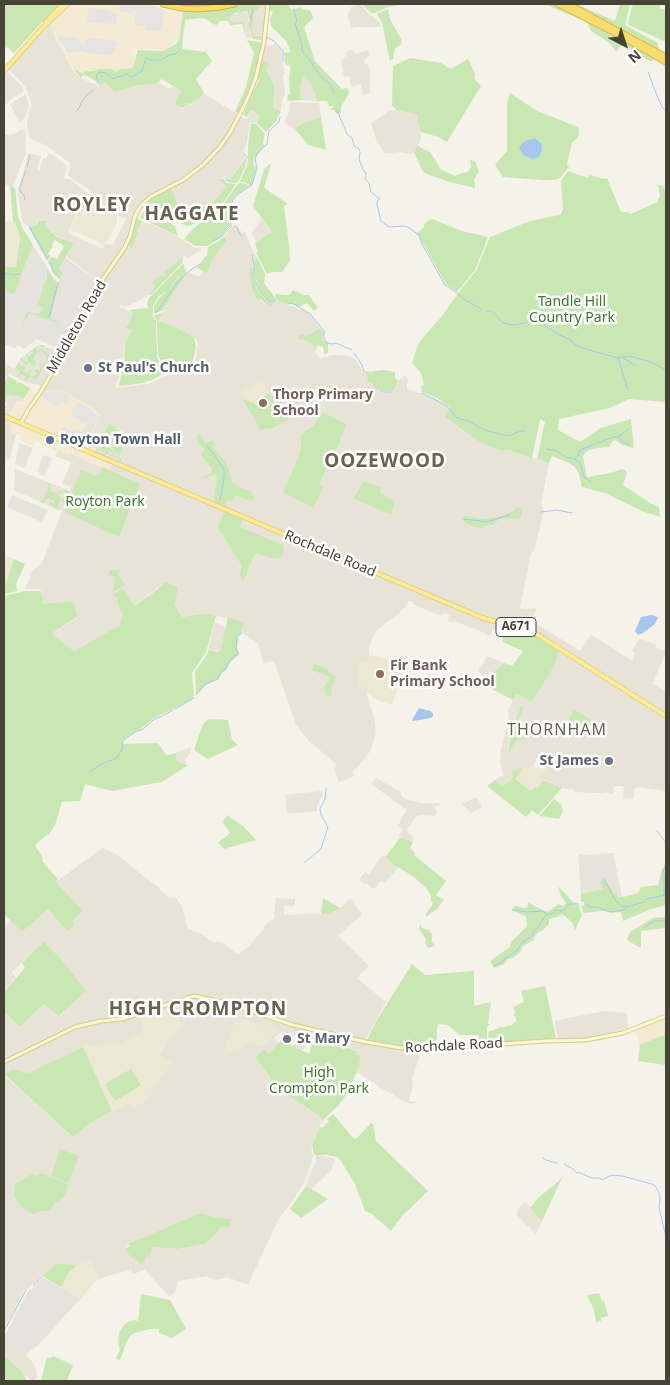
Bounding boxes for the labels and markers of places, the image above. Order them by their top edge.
place label: St Paul's Church [98,360,209,376]
marker: St Paul's Church [82,362,94,374]
place label: Thorp Primary School [273,387,373,420]
marker: Thorp Primary School [257,397,269,409]
place label: Royton Town Hall [60,432,181,448]
marker: Royton Town Hall [44,434,56,446]
place label: Fir Bank Primary School [390,658,495,690]
marker: Fir Bank Primary School [374,668,386,680]
place label: St James [540,753,599,769]
marker: St James [603,755,615,767]
place label: St Mary [297,1031,350,1047]
marker: St Mary [281,1033,293,1045]

